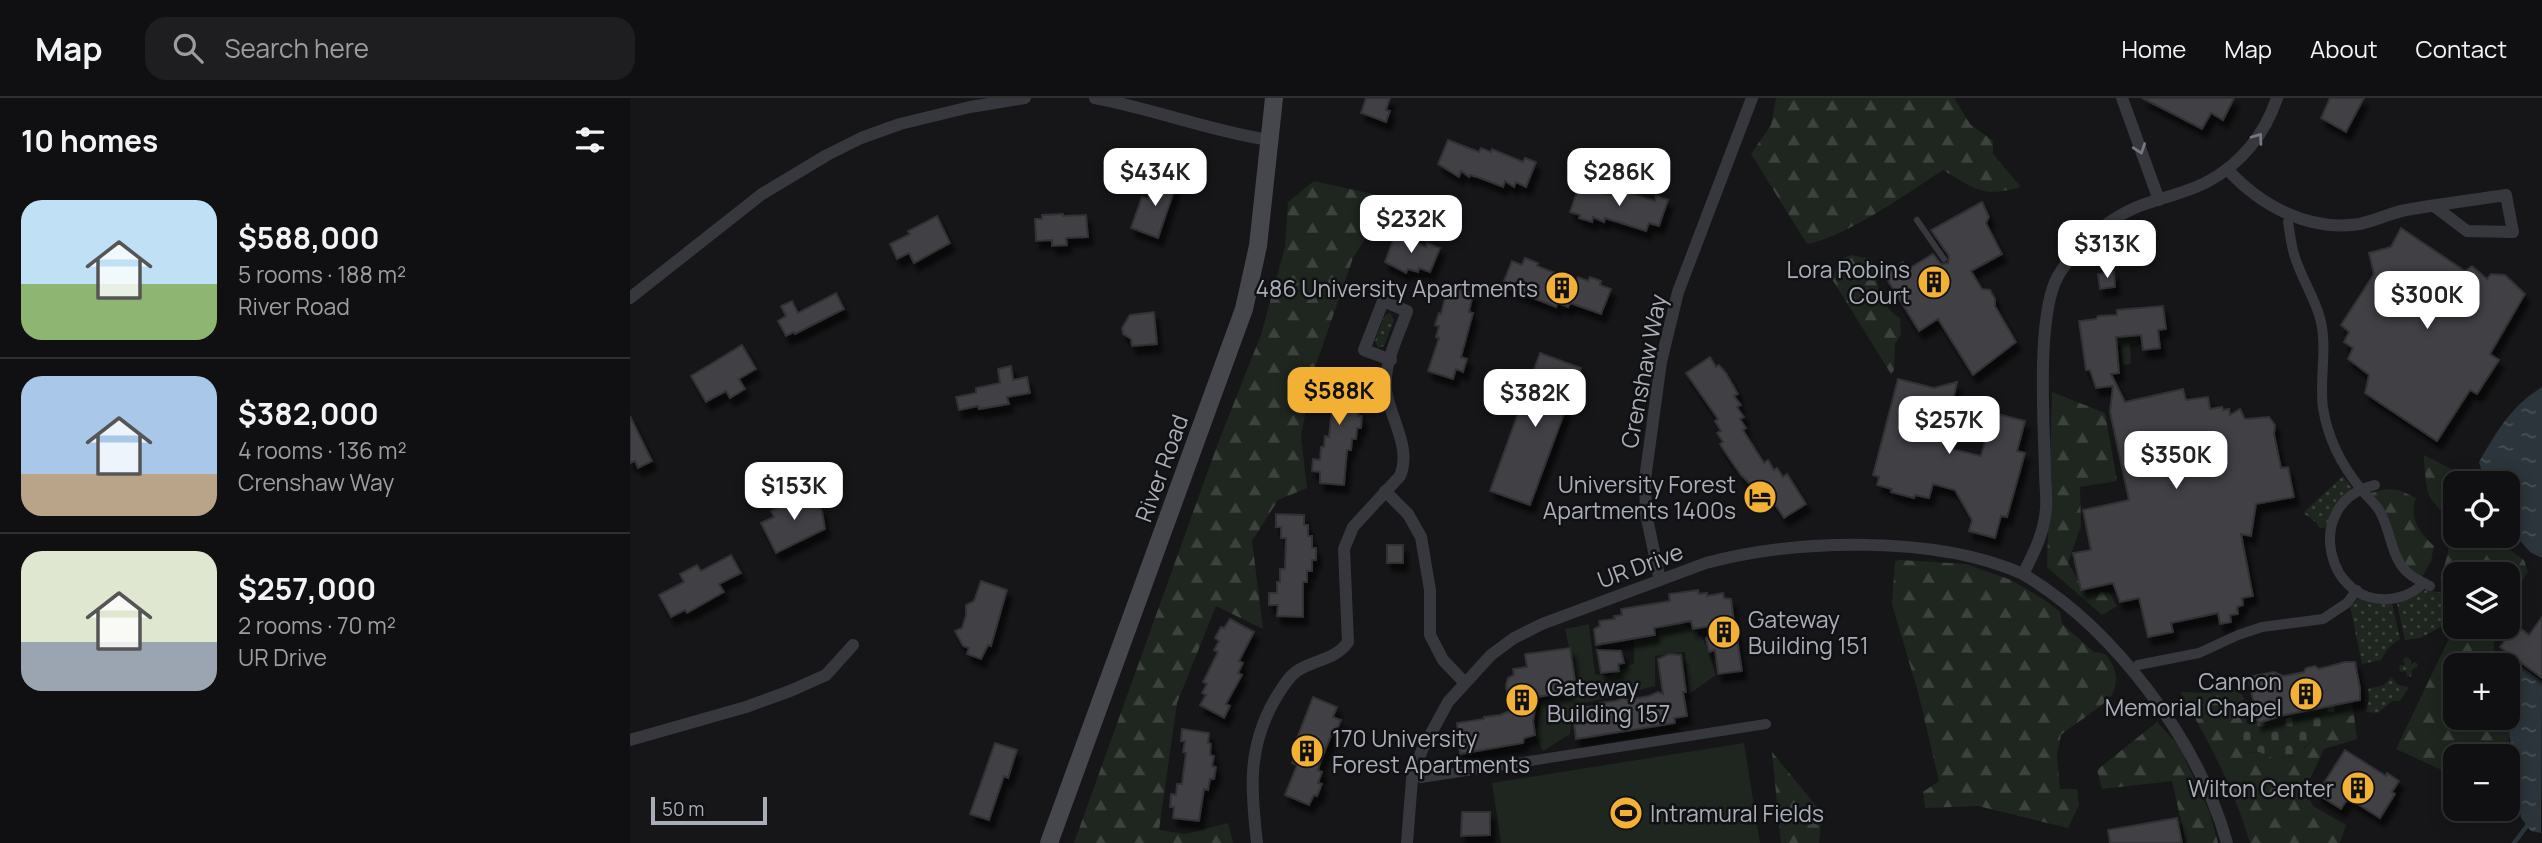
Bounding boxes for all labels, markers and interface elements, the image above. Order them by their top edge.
search box [145,17,635,80]
text: Map [35,26,103,71]
icon: search [169,29,207,67]
text: Search here [225,30,369,66]
text: Home [2121,32,2186,65]
text: Map [2224,32,2272,65]
text: About [2310,32,2378,65]
text: Contact [2416,32,2507,65]
text: 10 homes [21,120,158,161]
icon: filters [571,121,609,159]
one-way arrow [2250,133,2262,145]
one-way arrow [2132,142,2146,154]
pin: $434K [1106,148,1204,208]
pin: $286K [1570,148,1668,208]
text: $434K [1120,155,1190,187]
text: $286K [1583,155,1655,187]
pin: $232K [1362,195,1460,255]
text: $232K [1376,202,1446,234]
text: $588,000 [238,217,380,258]
pin: $313K [2058,220,2156,280]
text: $313K [2074,227,2140,259]
icon: home [77,228,161,312]
place label: Lora Robins Court [1787,253,1910,311]
text: 5 rooms · 188 m² [238,258,406,290]
building icon: Lora Robins Court [1915,263,1953,301]
building icon: 486 University Apartments [1543,269,1581,307]
place label: 486 University Apartments [1256,272,1538,304]
pin: $300K [2378,272,2476,331]
text: $300K [2391,278,2463,310]
text: River Road [238,290,350,322]
street label: Crenshaw Way [1612,291,1674,451]
pin: $588K [1290,368,1388,427]
pin: $382K [1486,370,1584,429]
text: $588K [1304,374,1374,406]
text: $382K [1500,376,1570,408]
text: $382,000 [238,393,379,434]
pin: $257K [1900,396,1998,456]
text: $257K [1915,403,1983,435]
icon: home [77,404,161,488]
street label: River Road [1127,410,1195,526]
pin: $350K [2127,432,2225,491]
text: 4 rooms · 136 m² [238,434,407,466]
text: $350K [2140,438,2212,470]
pin: $153K [745,462,843,522]
text: Crenshaw Way [238,466,394,498]
place label: University Forest Apartments 1400s [1543,468,1736,526]
text: $153K [761,469,827,501]
map controls [2443,471,2520,821]
button: locate [2443,471,2520,548]
hotel icon: University Forest Apartments 1400s [1741,478,1779,516]
street label: UR Drive [1593,535,1687,595]
button: layers [2443,562,2520,639]
text: $257,000 [238,568,376,609]
icon: home [77,579,161,663]
place label: Gateway Building 151 [1748,603,1869,661]
text: 2 rooms · 70 m² [238,609,396,641]
building icon: Gateway Building 151 [1705,613,1743,651]
text: UR Drive [238,641,327,673]
button: + [2443,653,2520,730]
place label: Cannon Memorial Chapel [2105,665,2282,723]
place label: Gateway Building 157 [1547,671,1670,729]
building icon: Cannon Memorial Chapel [2287,675,2325,713]
building icon: Gateway Building 157 [1503,681,1541,719]
place label: 170 University Forest Apartments [1332,722,1530,780]
building icon: 170 University Forest Apartments [1288,732,1326,770]
button: − [2443,744,2520,821]
building icon: Wilton Center [2339,769,2377,807]
place label: Wilton Center [2188,772,2334,804]
scale bar [651,794,766,826]
sports icon: Intramural Fields [1607,794,1645,832]
text: 50 m [662,796,704,822]
place label: Intramural Fields [1650,797,1824,829]

